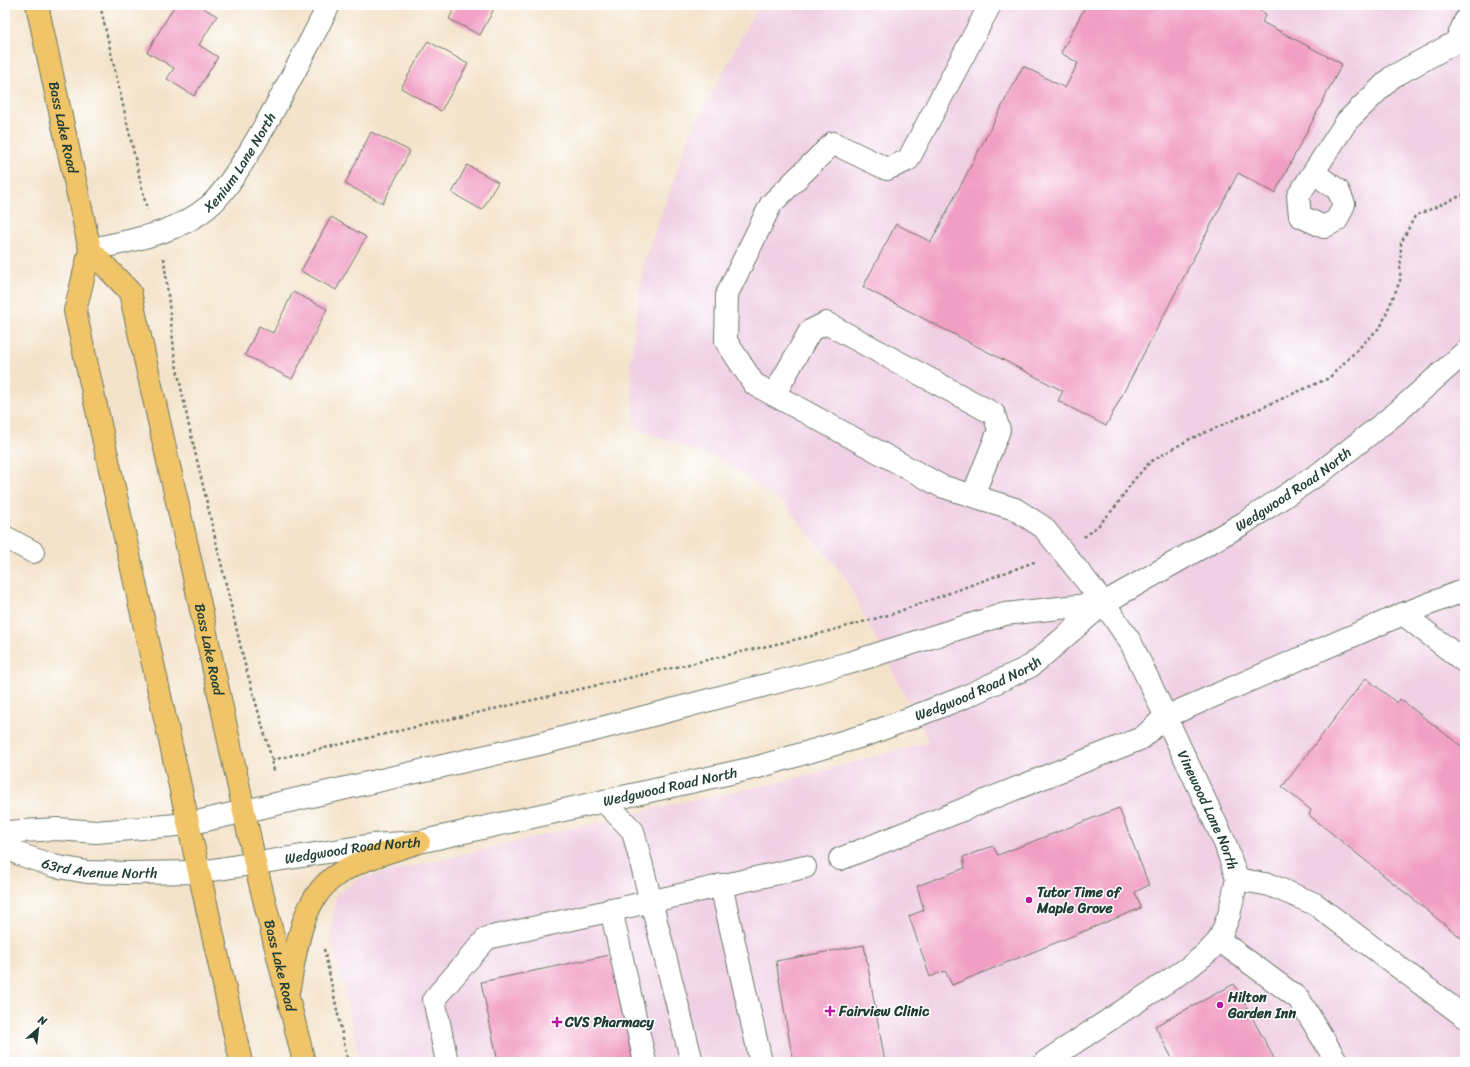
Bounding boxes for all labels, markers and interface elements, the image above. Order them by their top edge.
street label: Bass Lake Road [41,79,86,177]
street label: Xenium Lane North [197,108,283,219]
street label: Wedgwood Road North [1230,440,1357,538]
street label: Bass Lake Road [187,601,232,699]
street label: Wedgwood Road North [911,650,1047,728]
street label: Vinewood Lane North [1170,746,1246,873]
street label: Wedgwood Road North [600,759,740,813]
street label: Wedgwood Road North [283,829,421,871]
street label: 63rd Avenue North [38,850,158,886]
place label: Tutor Time of Maple Grove [1036,880,1123,921]
marker: Tutor Time of Maple Grove [1024,895,1034,905]
street label: Bass Lake Road [257,917,304,1015]
place label: Hilton Garden Inn [1227,985,1296,1026]
place label: Fairview Clinic [838,999,930,1024]
marker: Hilton Garden Inn [1215,1000,1225,1010]
marker: Fairview Clinic [824,1005,836,1017]
north arrow [18,1009,58,1049]
text: N [34,1010,51,1031]
place label: CVS Pharmacy [564,1010,655,1035]
marker: CVS Pharmacy [552,1017,562,1027]

